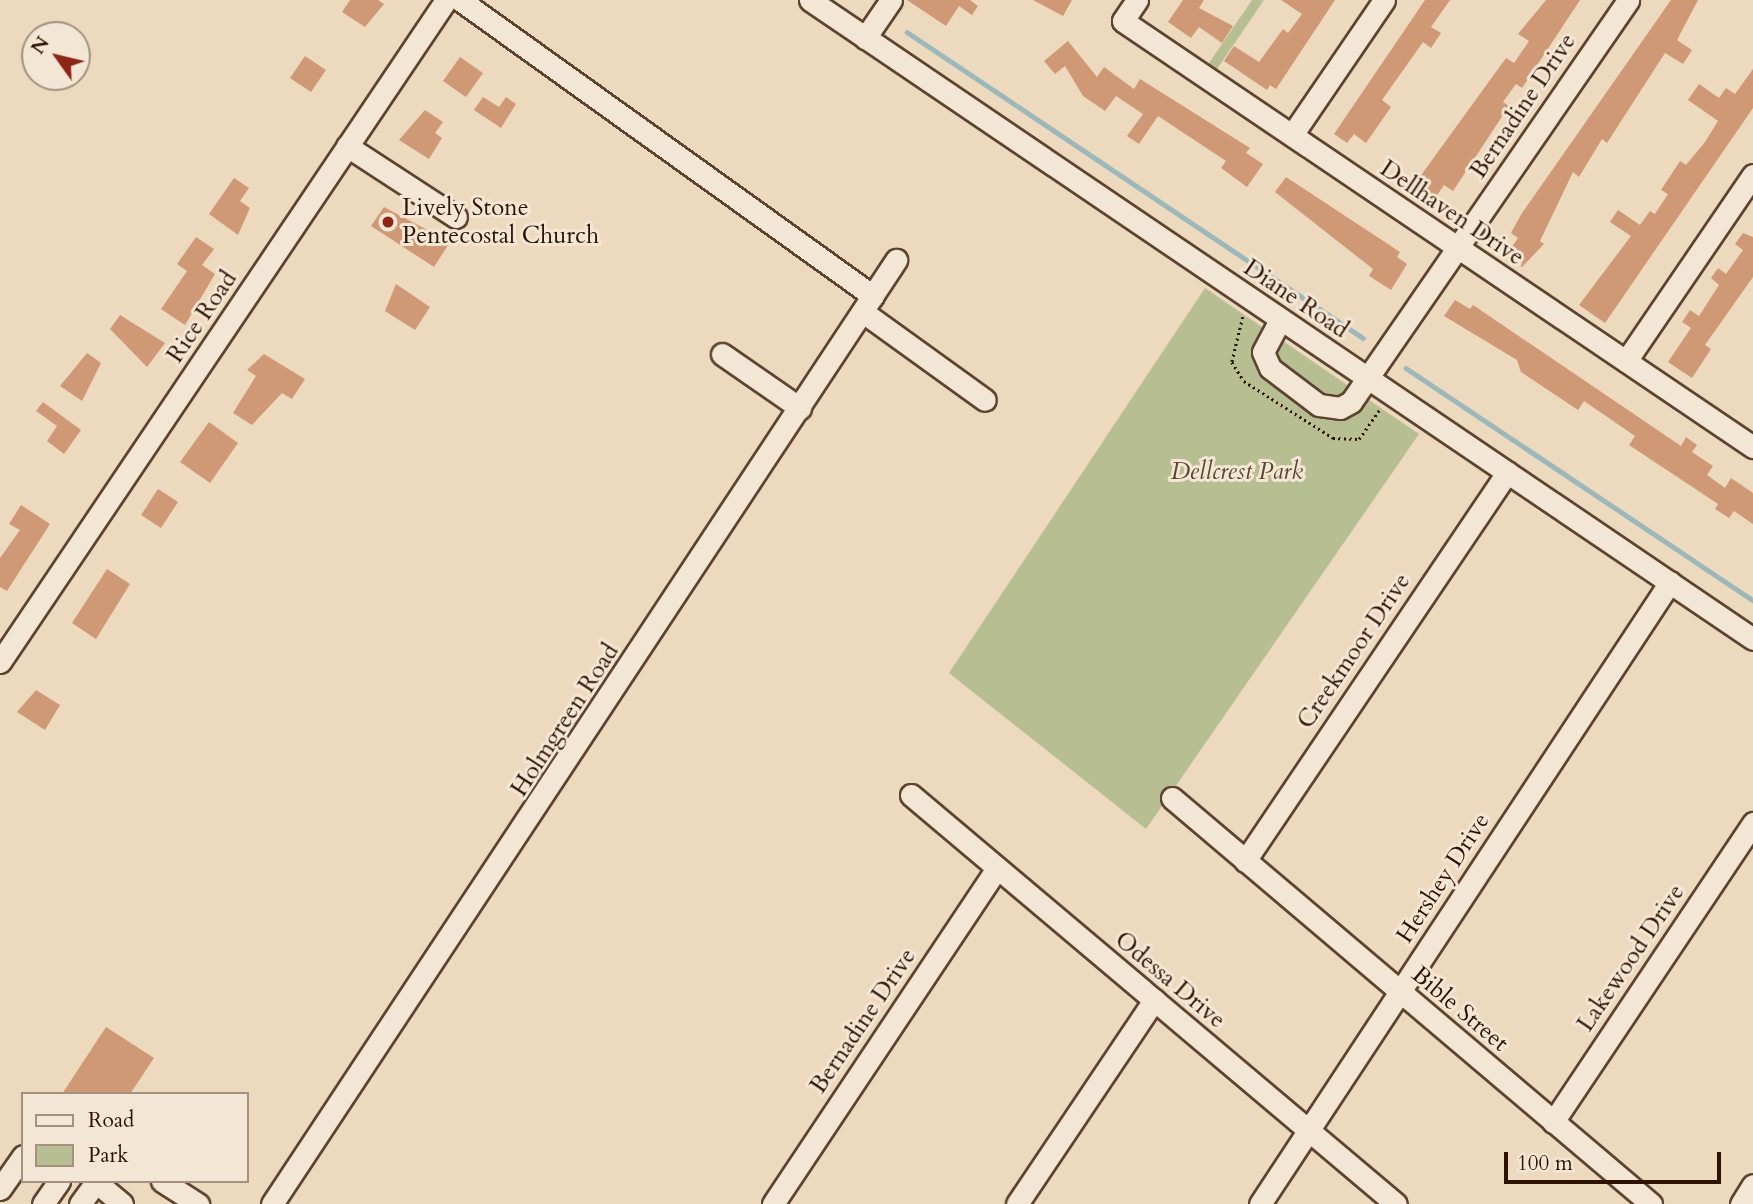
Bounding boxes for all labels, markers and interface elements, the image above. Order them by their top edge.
north arrow [21,21,91,91]
street label: Bernadine Drive [1464,28,1582,184]
text: N [25,31,56,59]
street label: Dellhaven Drive [1375,154,1529,272]
place label: Lively Stone Pentecostal Church [402,194,599,250]
marker: Lively Stone Pentecostal Church [380,214,396,230]
street label: Diane Road [1238,253,1354,345]
street label: Rice Road [161,266,243,368]
park label: Dellcrest Park [1171,458,1303,486]
street label: Creekmoor Drive [1291,568,1417,734]
street label: Holmgreen Road [505,638,625,802]
street label: Hershey Drive [1390,808,1496,948]
street label: Lakewood Drive [1571,879,1691,1037]
street label: Odessa Drive [1109,925,1231,1035]
street label: Bernadine Drive [804,943,922,1099]
street label: Bible Street [1406,960,1514,1058]
legend [21,1092,248,1183]
text: Road [88,1106,134,1135]
scale bar [1508,1138,1725,1182]
text: Park [88,1141,128,1170]
text: 100 m [1517,1149,1573,1178]

